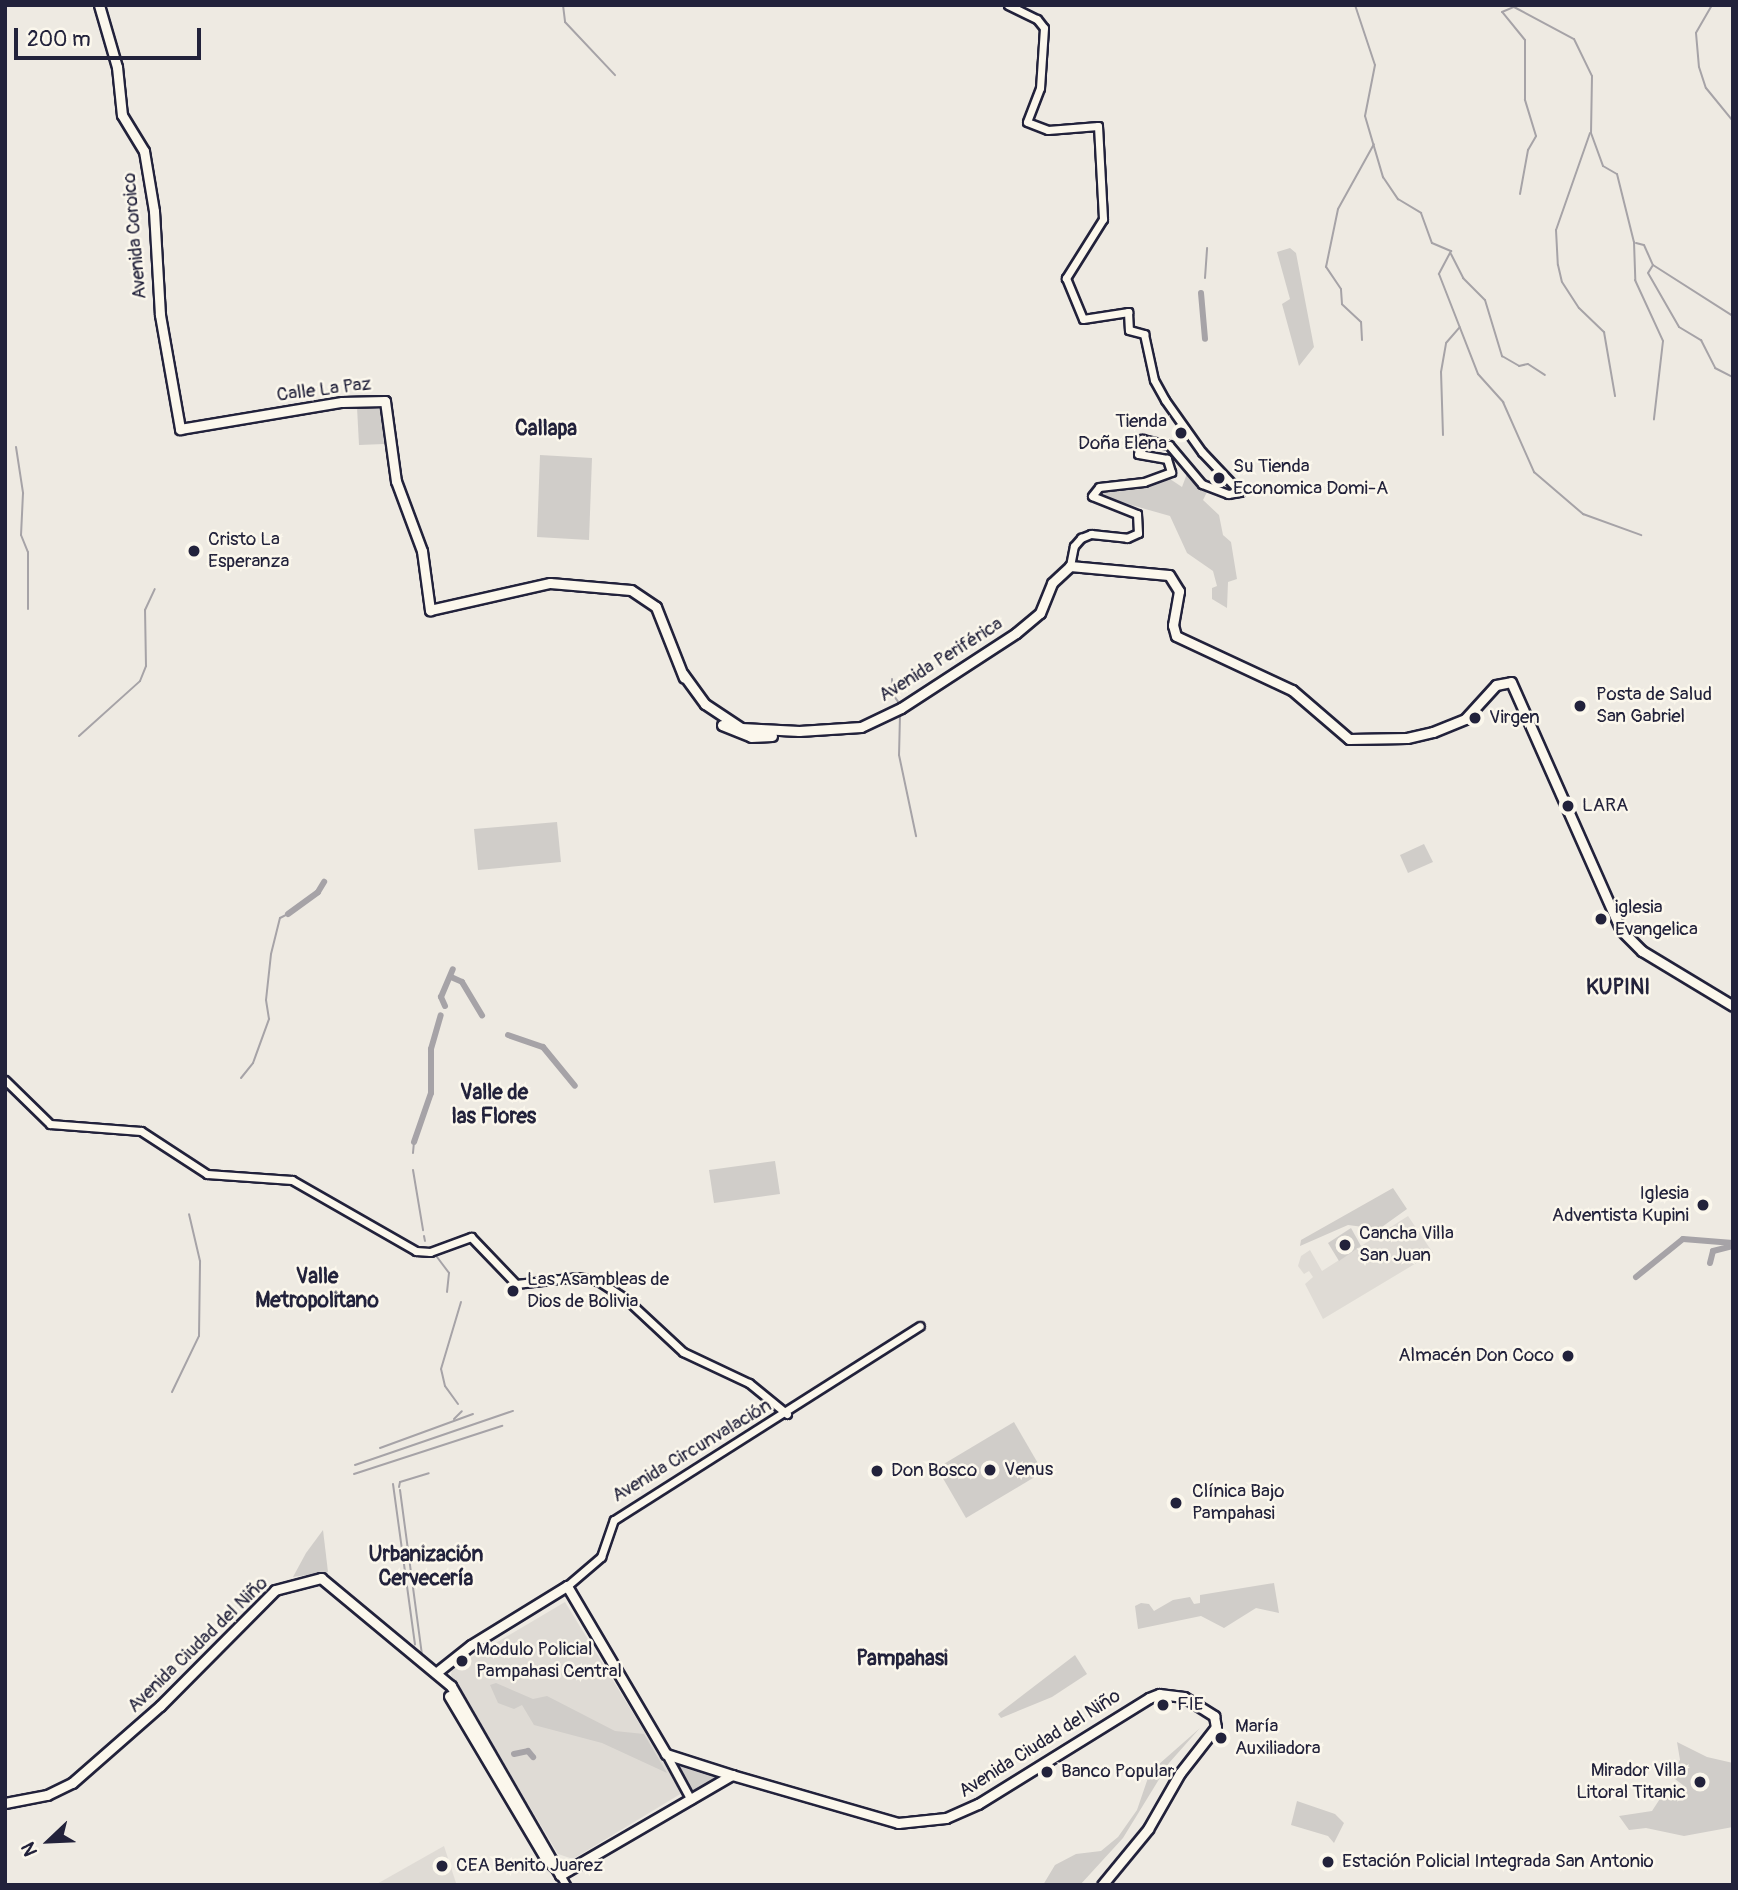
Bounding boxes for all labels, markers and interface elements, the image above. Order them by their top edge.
scale bar [18,14,205,58]
text: 200 m [27,26,91,53]
street label: Avenida Coroico [118,172,152,300]
street label: Calle La Paz [275,373,373,407]
place label: Tienda Doña Elena [1078,411,1167,455]
district label: Callapa [515,416,577,442]
marker: Tienda Doña Elena [1173,425,1189,441]
place label: Su Tienda Economica Domi-A [1233,456,1388,500]
marker: Su Tienda Economica Domi-A [1211,470,1227,486]
place label: Cristo La Esperanza [208,529,289,573]
marker: Cristo La Esperanza [186,543,202,559]
street label: Avenida Periférica [875,613,1007,707]
place label: Posta de Salud San Gabriel [1596,684,1712,728]
marker: Posta de Salud San Gabriel [1570,696,1590,716]
place label: Virgen [1489,707,1540,729]
marker: Virgen [1467,710,1483,726]
place label: LARA [1582,795,1628,817]
marker: LARA [1560,798,1576,814]
place label: iglesia Evangelica [1615,897,1698,941]
marker: iglesia Evangelica [1593,911,1609,927]
district label: KUPINI [1586,975,1650,1001]
district label: Valle de las Flores [452,1080,536,1130]
place label: Iglesia Adventista Kupini [1552,1183,1689,1227]
marker: Iglesia Adventista Kupini [1695,1197,1711,1213]
place label: Cancha Villa San Juan [1359,1223,1454,1267]
marker: Cancha Villa San Juan [1337,1237,1353,1253]
district label: Valle Metropolitano [255,1264,379,1314]
place label: Las Asambleas de Dios de Bolivia [527,1269,669,1313]
marker: Las Asambleas de Dios de Bolivia [505,1283,521,1299]
place label: Almacén Don Coco [1398,1345,1554,1367]
marker: Almacén Don Coco [1560,1348,1576,1364]
street label: Avenida Circunvalación [608,1394,776,1508]
place label: Venus [1004,1459,1053,1481]
place label: Don Bosco [891,1460,977,1482]
marker: Venus [982,1462,998,1478]
marker: Don Bosco [869,1463,885,1479]
place label: Clínica Bajo Pampahasi [1192,1481,1284,1525]
marker: Clínica Bajo Pampahasi [1166,1493,1186,1513]
district label: Urbanización Cervecería [369,1542,483,1592]
street label: Avenida Ciudad del Niño [123,1572,273,1718]
place label: Modulo Policial Pampahasi Central [476,1639,622,1683]
district label: Pampahasi [856,1646,948,1672]
marker: Modulo Policial Pampahasi Central [454,1653,470,1669]
street label: Avenida Ciudad del Niño [955,1685,1125,1803]
place label: FIE [1177,1694,1204,1716]
marker: FIE [1155,1697,1171,1713]
place label: María Auxiliadora [1235,1716,1320,1760]
marker: María Auxiliadora [1213,1730,1229,1746]
place label: Mirador Villa Litoral Titanic [1576,1760,1686,1804]
place label: Banco Popular [1061,1761,1174,1783]
marker: Banco Popular [1039,1764,1055,1780]
marker: Mirador Villa Litoral Titanic [1692,1774,1708,1790]
north arrow [14,1806,84,1876]
text: N [16,1839,43,1860]
place label: Estación Policial Integrada San Antonio [1342,1851,1654,1873]
marker: Estación Policial Integrada San Antonio [1320,1854,1336,1870]
place label: CEA Benito Juarez [456,1855,603,1877]
marker: CEA Benito Juarez [434,1858,450,1874]

